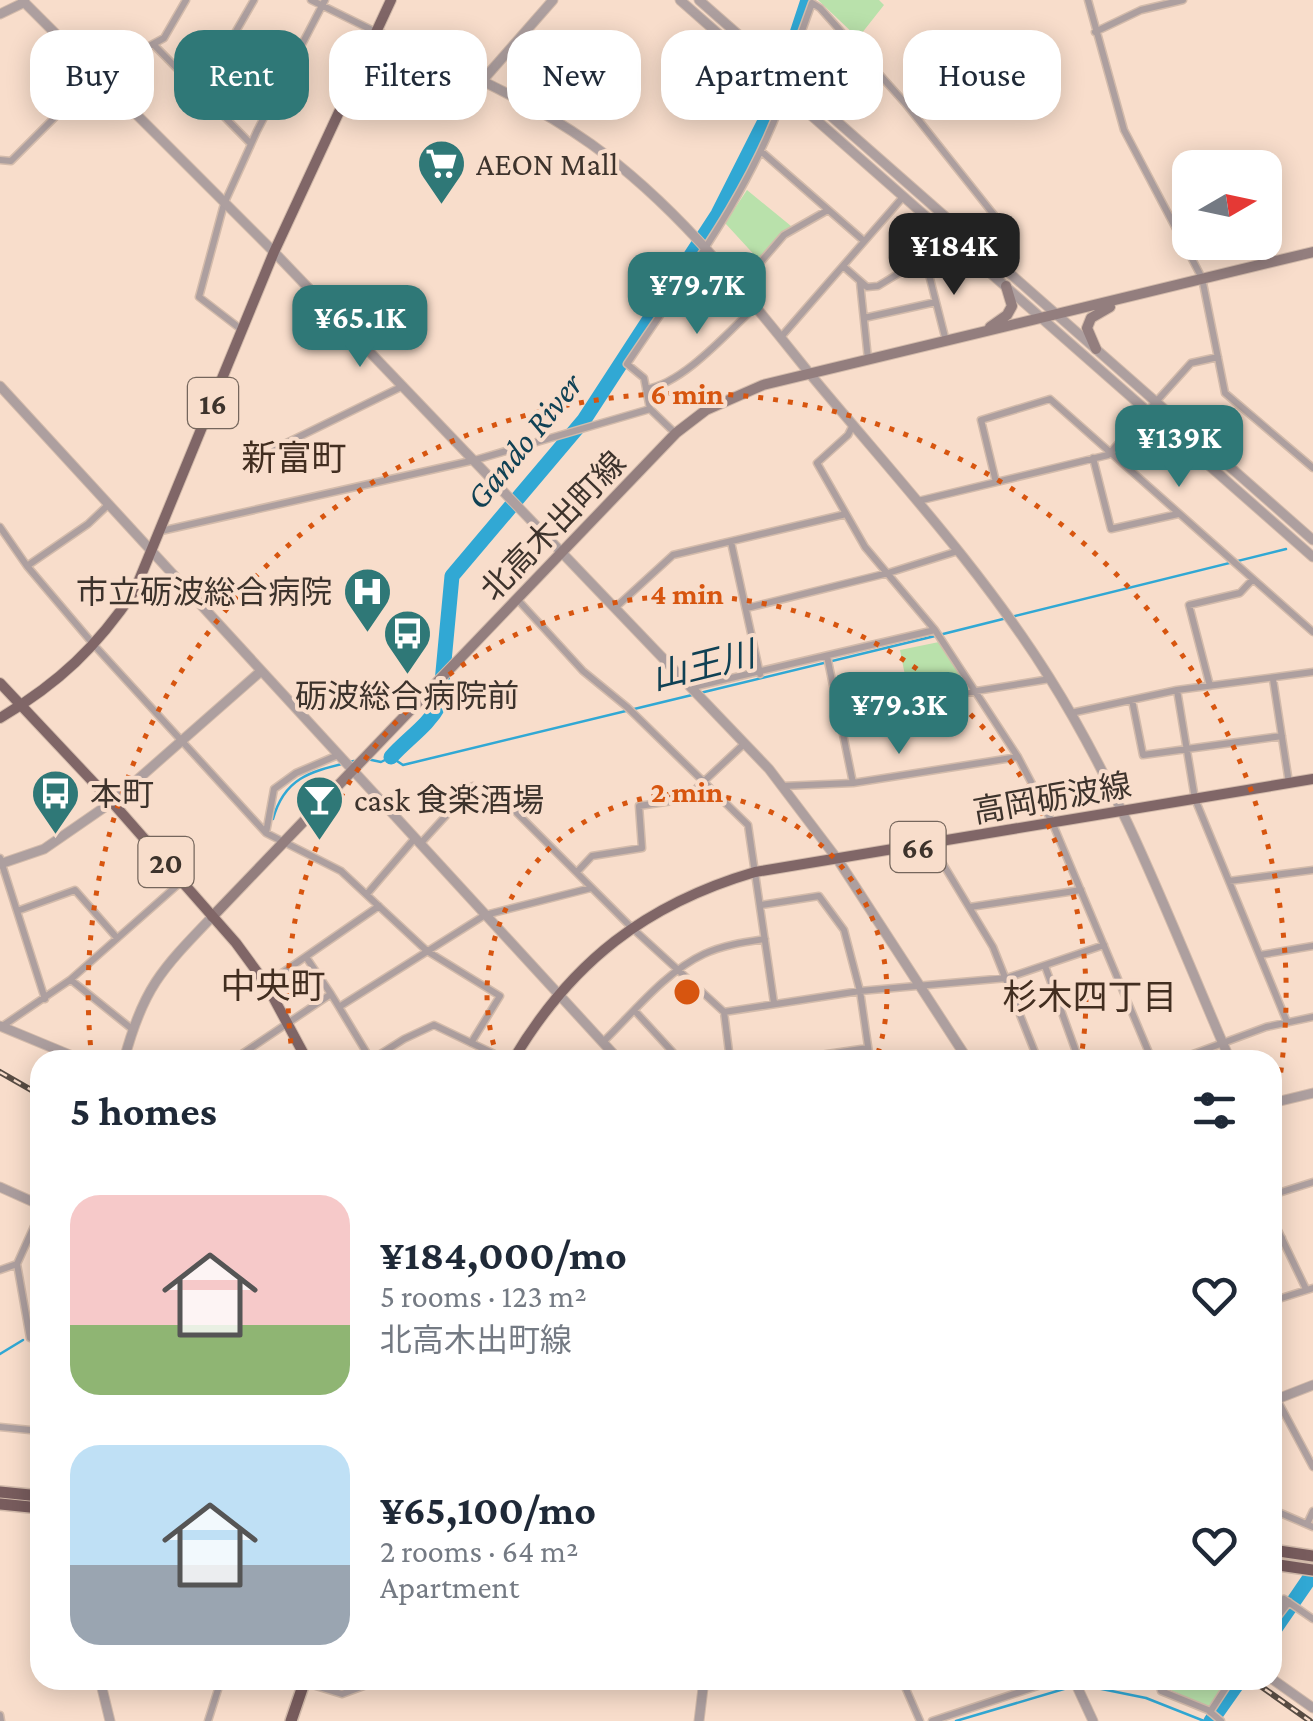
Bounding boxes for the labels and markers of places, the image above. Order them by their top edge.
supermarket icon: AEON Mall [415,138,467,206]
place label: AEON Mall [476,146,618,182]
pin: ¥184K [884,213,1024,298]
pin: ¥79.7K [616,252,778,337]
pin: ¥65.1K [279,285,441,370]
pin: ¥139K [1109,405,1249,490]
hospital icon: 市立砺波総合病院 [341,566,393,634]
place label: 市立砺波総合病院 [76,574,332,610]
bus stop icon: 砺波総合病院前 [381,608,433,676]
pin: ¥79.3K [818,672,980,757]
place label: 砺波総合病院前 [295,678,519,714]
bus stop icon: 本町 [29,768,81,836]
bar icon: cask 食楽酒場 [293,774,345,842]
place label: 本町 [90,776,154,812]
place label: cask 食楽酒場 [354,782,544,818]
centre of rings [669,974,705,1010]

